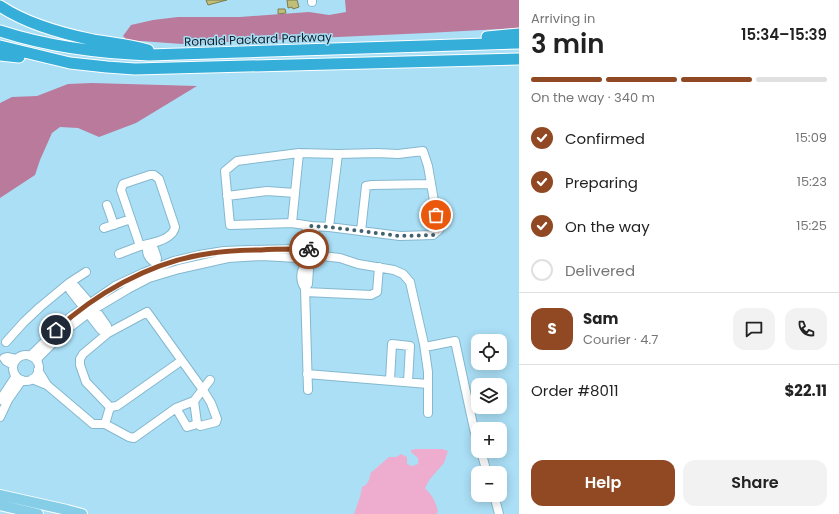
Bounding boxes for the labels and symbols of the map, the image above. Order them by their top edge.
street label: Ronald Packard Parkway [184,28,332,50]
pin [419,198,453,232]
courier [289,229,329,269]
pin [39,313,73,347]

